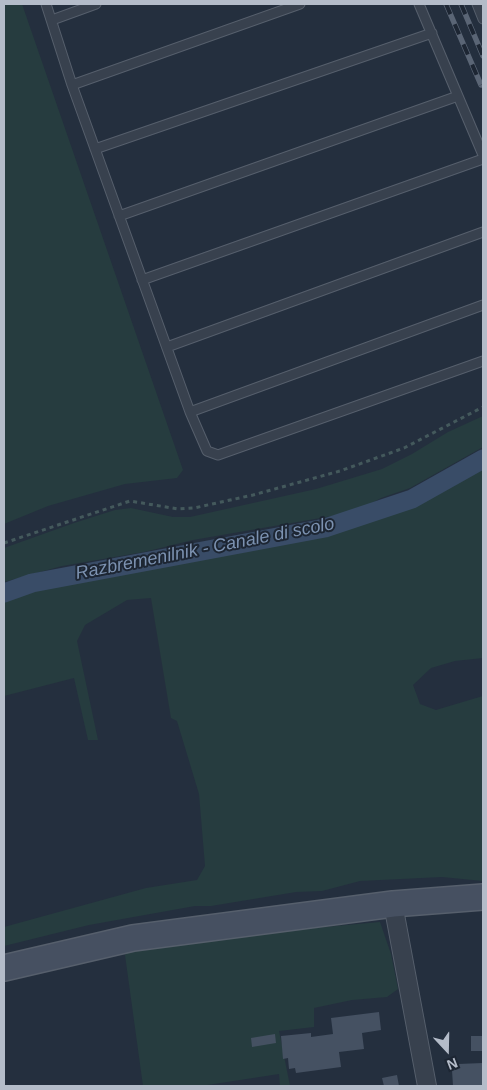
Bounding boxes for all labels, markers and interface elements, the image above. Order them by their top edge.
water label: Razbremenilnik - Canale di scolo [74,513,336,585]
north arrow [422,1025,472,1075]
text: N [445,1055,460,1073]

